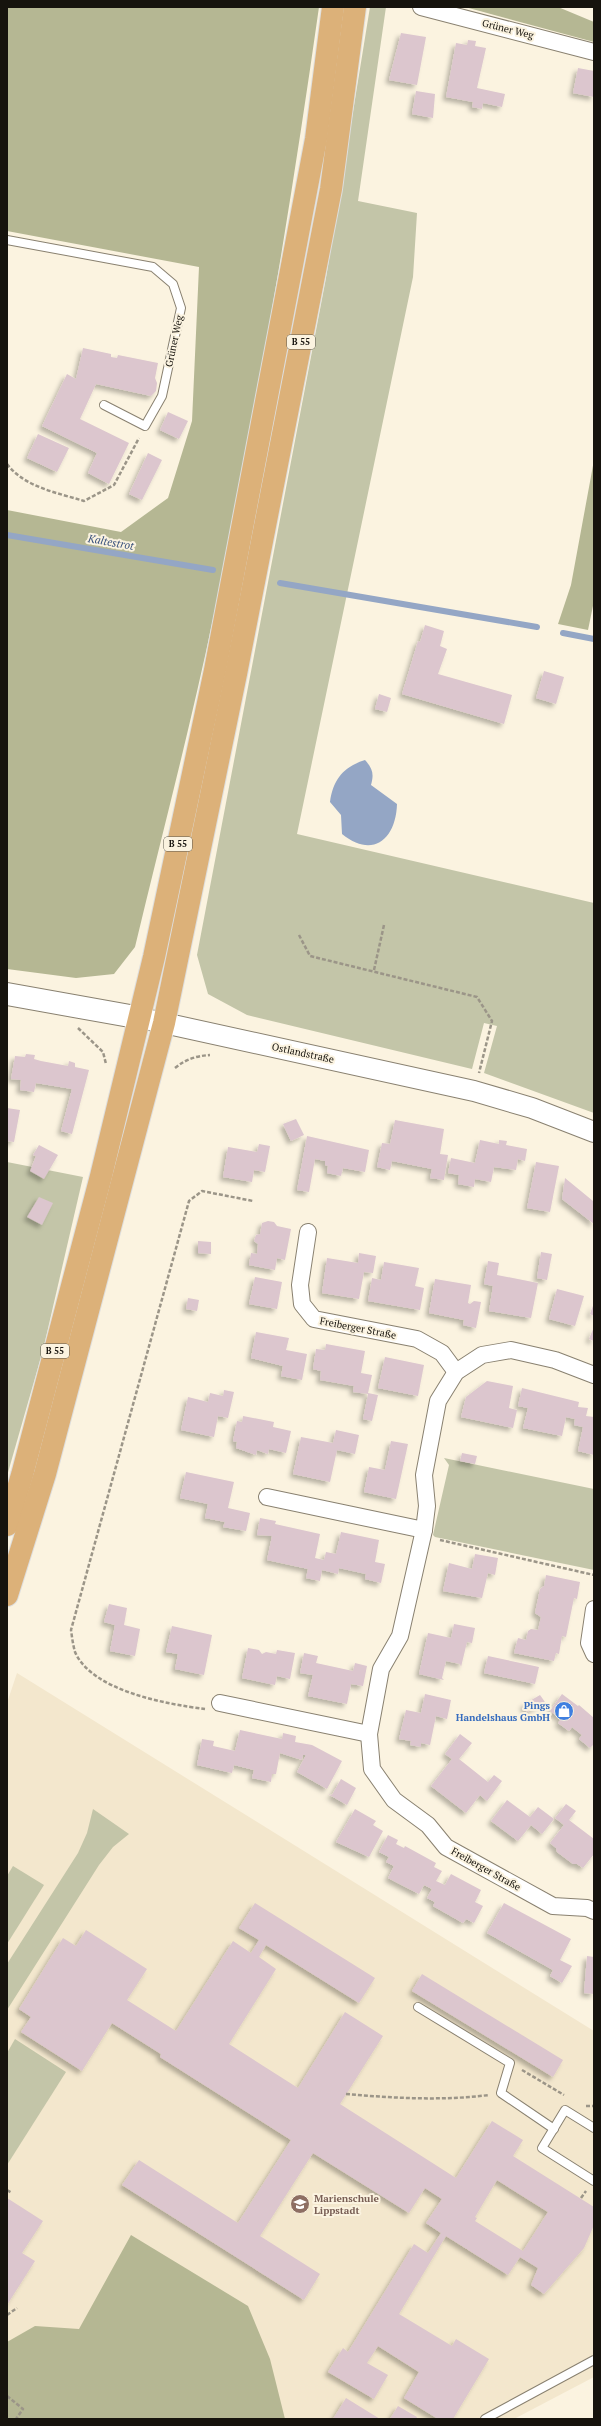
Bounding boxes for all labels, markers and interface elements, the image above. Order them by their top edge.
street label: Grüner Weg [481,16,536,42]
street label: Grüner Weg [162,313,186,368]
road number: B 55 [287,335,315,349]
water label: Kaltestrot [86,531,135,553]
road number: B 55 [164,837,192,851]
street label: Ostlandstraße [271,1040,335,1066]
street label: Freiberger Straße [319,1314,397,1342]
road number: B 55 [41,1344,69,1358]
place label: Pings Handelshaus GmbH [456,1699,550,1724]
shop icon: Pings Handelshaus GmbH [553,1700,575,1722]
street label: Freiberger Straße [449,1845,523,1893]
place label: Marienschule Lippstadt [314,2192,380,2217]
school or university icon: Marienschule Lippstadt [289,2193,311,2215]

